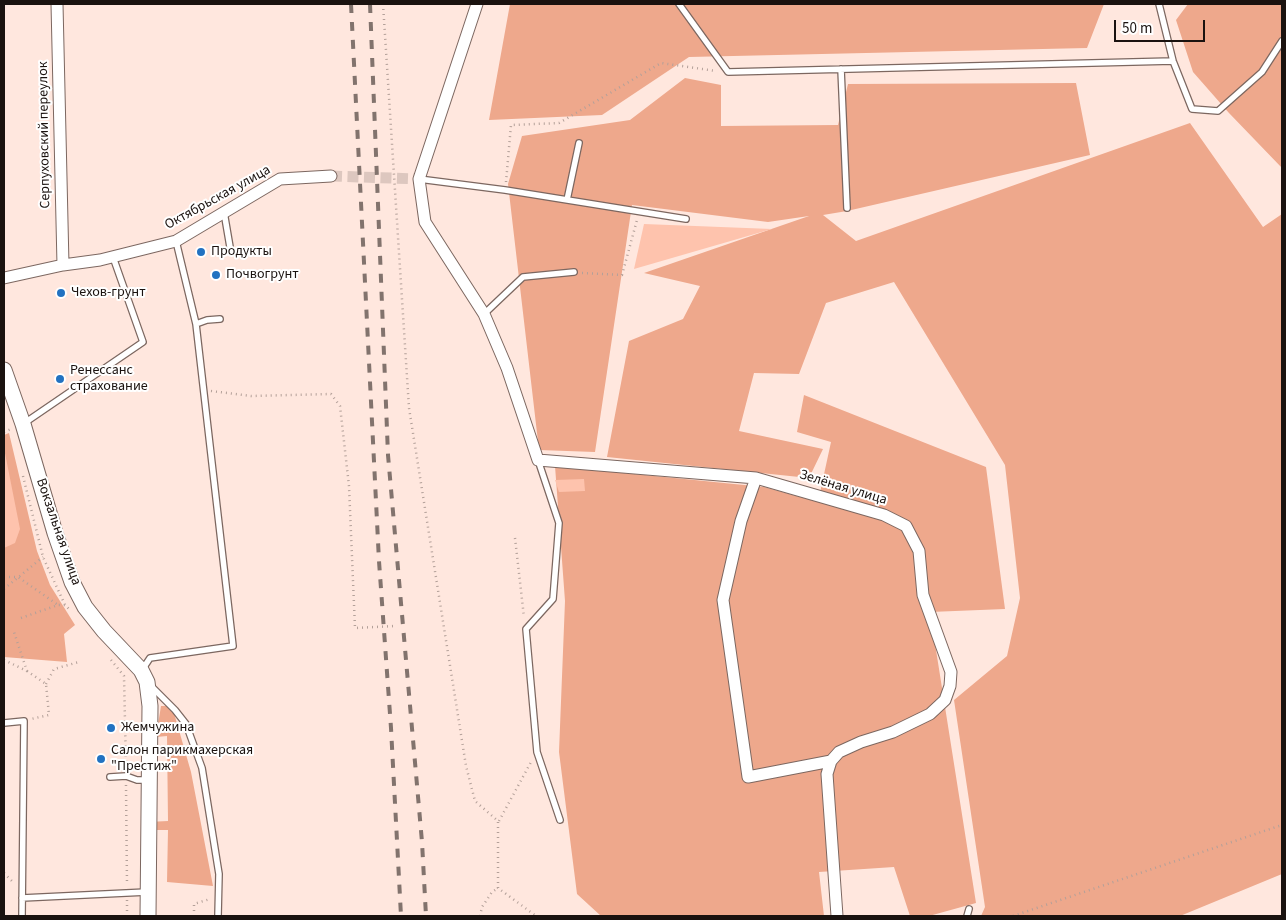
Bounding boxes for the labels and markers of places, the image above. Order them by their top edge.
place label: Продукты [211,244,272,260]
marker: Продукты [195,246,207,258]
place label: Почвогрунт [226,267,299,283]
marker: Почвогрунт [210,269,222,281]
place label: Чехов-грунт [71,285,146,301]
marker: Чехов-грунт [55,287,67,299]
place label: Ренессанс страхование [70,363,148,396]
marker: Ренессанс страхование [54,373,66,385]
place label: Жемчужина [121,720,194,736]
marker: Жемчужина [105,722,117,734]
place label: Салон парикмахерская "Престиж" [111,743,253,776]
marker: Салон парикмахерская "Престиж" [95,753,107,765]

